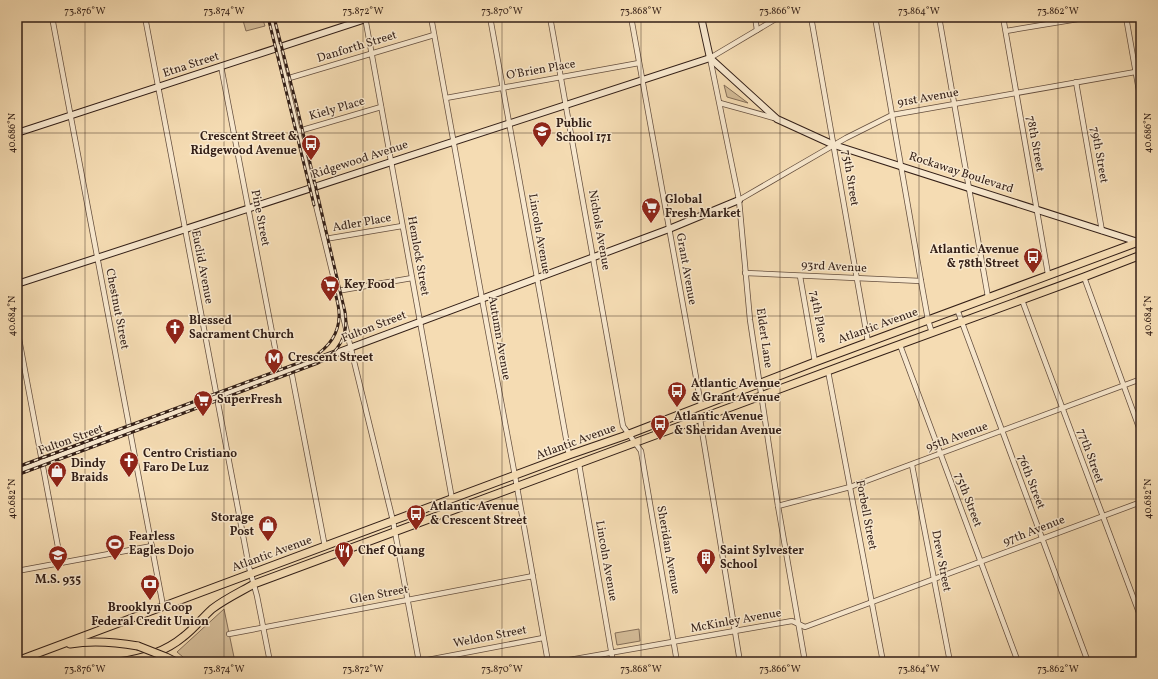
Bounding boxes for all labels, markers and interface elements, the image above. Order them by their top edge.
text: 73.876°W [64,4,106,18]
text: 73.874°W [204,4,244,18]
text: 73.872°W [342,4,384,18]
text: 73.870°W [481,4,523,18]
text: 73.868°W [620,4,662,18]
text: 73.866°W [759,4,801,18]
text: 73.864°W [898,4,940,18]
text: 73.862°W [1037,4,1079,18]
street label: Danforth Street [315,27,399,67]
street label: Etna Street [161,48,221,82]
street label: O'Brien Place [505,56,577,84]
street label: 91st Avenue [896,85,960,111]
street label: Kiely Place [307,93,367,125]
text: 40.686°N [5,112,19,153]
text: 40.686°N [1141,112,1155,153]
street label: 78th Street [1022,115,1048,173]
place label: Public School 171 [556,116,611,146]
school or university icon: Public School 171 [531,120,553,148]
street label: 79th Street [1086,125,1112,185]
place label: Crescent Street & Ridgewood Avenue [190,129,297,159]
bus stop icon: Crescent Street & Ridgewood Avenue [300,133,322,161]
street label: Ridgewood Avenue [310,137,411,183]
street label: 75th Street [838,149,862,207]
street label: Rockaway Boulevard [907,149,1015,198]
street label: Pine Street [247,188,273,248]
street label: Nichols Avenue [584,189,614,272]
street label: Lincoln Avenue [524,192,554,276]
place label: Global Fresh Market [665,192,741,222]
supermarket icon: Global Fresh Market [640,196,662,224]
street label: Adler Place [331,210,393,236]
street label: Hemlock Street [403,215,433,297]
street label: Euclid Avenue [187,229,217,305]
street label: Grant Avenue [672,232,700,307]
place label: Atlantic Avenue & 78th Street [930,242,1019,272]
bus stop icon: Atlantic Avenue & 78th Street [1022,246,1044,274]
street label: 93rd Avenue [801,257,867,277]
street label: Chestnut Street [101,267,133,351]
supermarket icon: Key Food [319,274,341,302]
place label: Key Food [344,277,395,293]
street label: 74th Place [806,289,831,345]
text: 40.684°N [5,295,19,336]
street label: Autumn Avenue [484,295,514,382]
text: 40.684°N [1141,295,1155,336]
street label: Atlantic Avenue [836,304,921,348]
street label: Fulton Street [339,307,409,347]
street label: Eldert Lane [752,307,776,369]
place label: Blessed Sacrament Church [189,313,294,343]
church icon: Blessed Sacrament Church [164,317,186,345]
metro station icon: Crescent Street [263,347,285,375]
place label: Crescent Street [288,350,374,366]
place label: Atlantic Avenue & Grant Avenue [691,376,780,406]
bus stop icon: Atlantic Avenue & Grant Avenue [666,380,688,408]
supermarket icon: SuperFresh [192,389,214,417]
place label: SuperFresh [217,392,282,408]
place label: Atlantic Avenue & Sheridan Avenue [674,409,782,439]
bus stop icon: Atlantic Avenue & Sheridan Avenue [649,413,671,441]
street label: 95th Avenue [924,418,991,456]
street label: Atlantic Avenue [534,420,619,464]
street label: Fulton Street [36,421,106,459]
street label: 77th Street [1073,427,1107,485]
place label: Centro Cristiano Faro De Luz [143,446,237,476]
church icon: Centro Cristiano Faro De Luz [118,450,140,478]
street label: 76th Street [1013,452,1049,512]
place label: Dindy Braids [71,456,109,486]
shop icon: Dindy Braids [46,460,68,488]
street label: 75th Street [950,471,986,529]
text: 40.682°N [5,478,19,519]
text: 40.682°N [1141,478,1155,519]
street label: Forbell Street [851,479,881,551]
place label: Atlantic Avenue & Crescent Street [430,499,527,529]
bus stop icon: Atlantic Avenue & Crescent Street [405,503,427,531]
street label: Sheridan Avenue [652,504,684,596]
place label: Storage Post [211,510,254,540]
street label: 97th Avenue [1001,512,1068,550]
shop icon: Storage Post [257,514,279,542]
street label: Lincoln Avenue [591,519,621,603]
place label: Fearless Eagles Dojo [129,529,194,559]
street label: Drew Street [927,529,955,593]
street label: Atlantic Avenue [230,532,315,576]
sports icon: Fearless Eagles Dojo [104,533,126,561]
restaurant icon: Chef Quang [333,540,355,568]
place label: Chef Quang [358,543,425,559]
place label: Saint Sylvester School [720,543,804,573]
school or university icon: M.S. 935 [47,544,69,572]
building icon: Saint Sylvester School [695,547,717,575]
place label: M.S. 935 [35,572,81,588]
bank icon: Brooklyn Coop Federal Credit Union [139,573,161,601]
street label: Glen Street [348,582,410,608]
place label: Brooklyn Coop Federal Credit Union [91,600,209,630]
street label: McKinley Avenue [689,605,783,637]
street label: Weldon Street [452,622,528,652]
text: 73.876°W [64,662,106,676]
text: 73.874°W [204,662,244,676]
text: 73.872°W [342,662,384,676]
text: 73.870°W [481,662,523,676]
text: 73.868°W [620,662,662,676]
text: 73.866°W [759,662,801,676]
text: 73.864°W [898,662,940,676]
text: 73.862°W [1037,662,1079,676]

